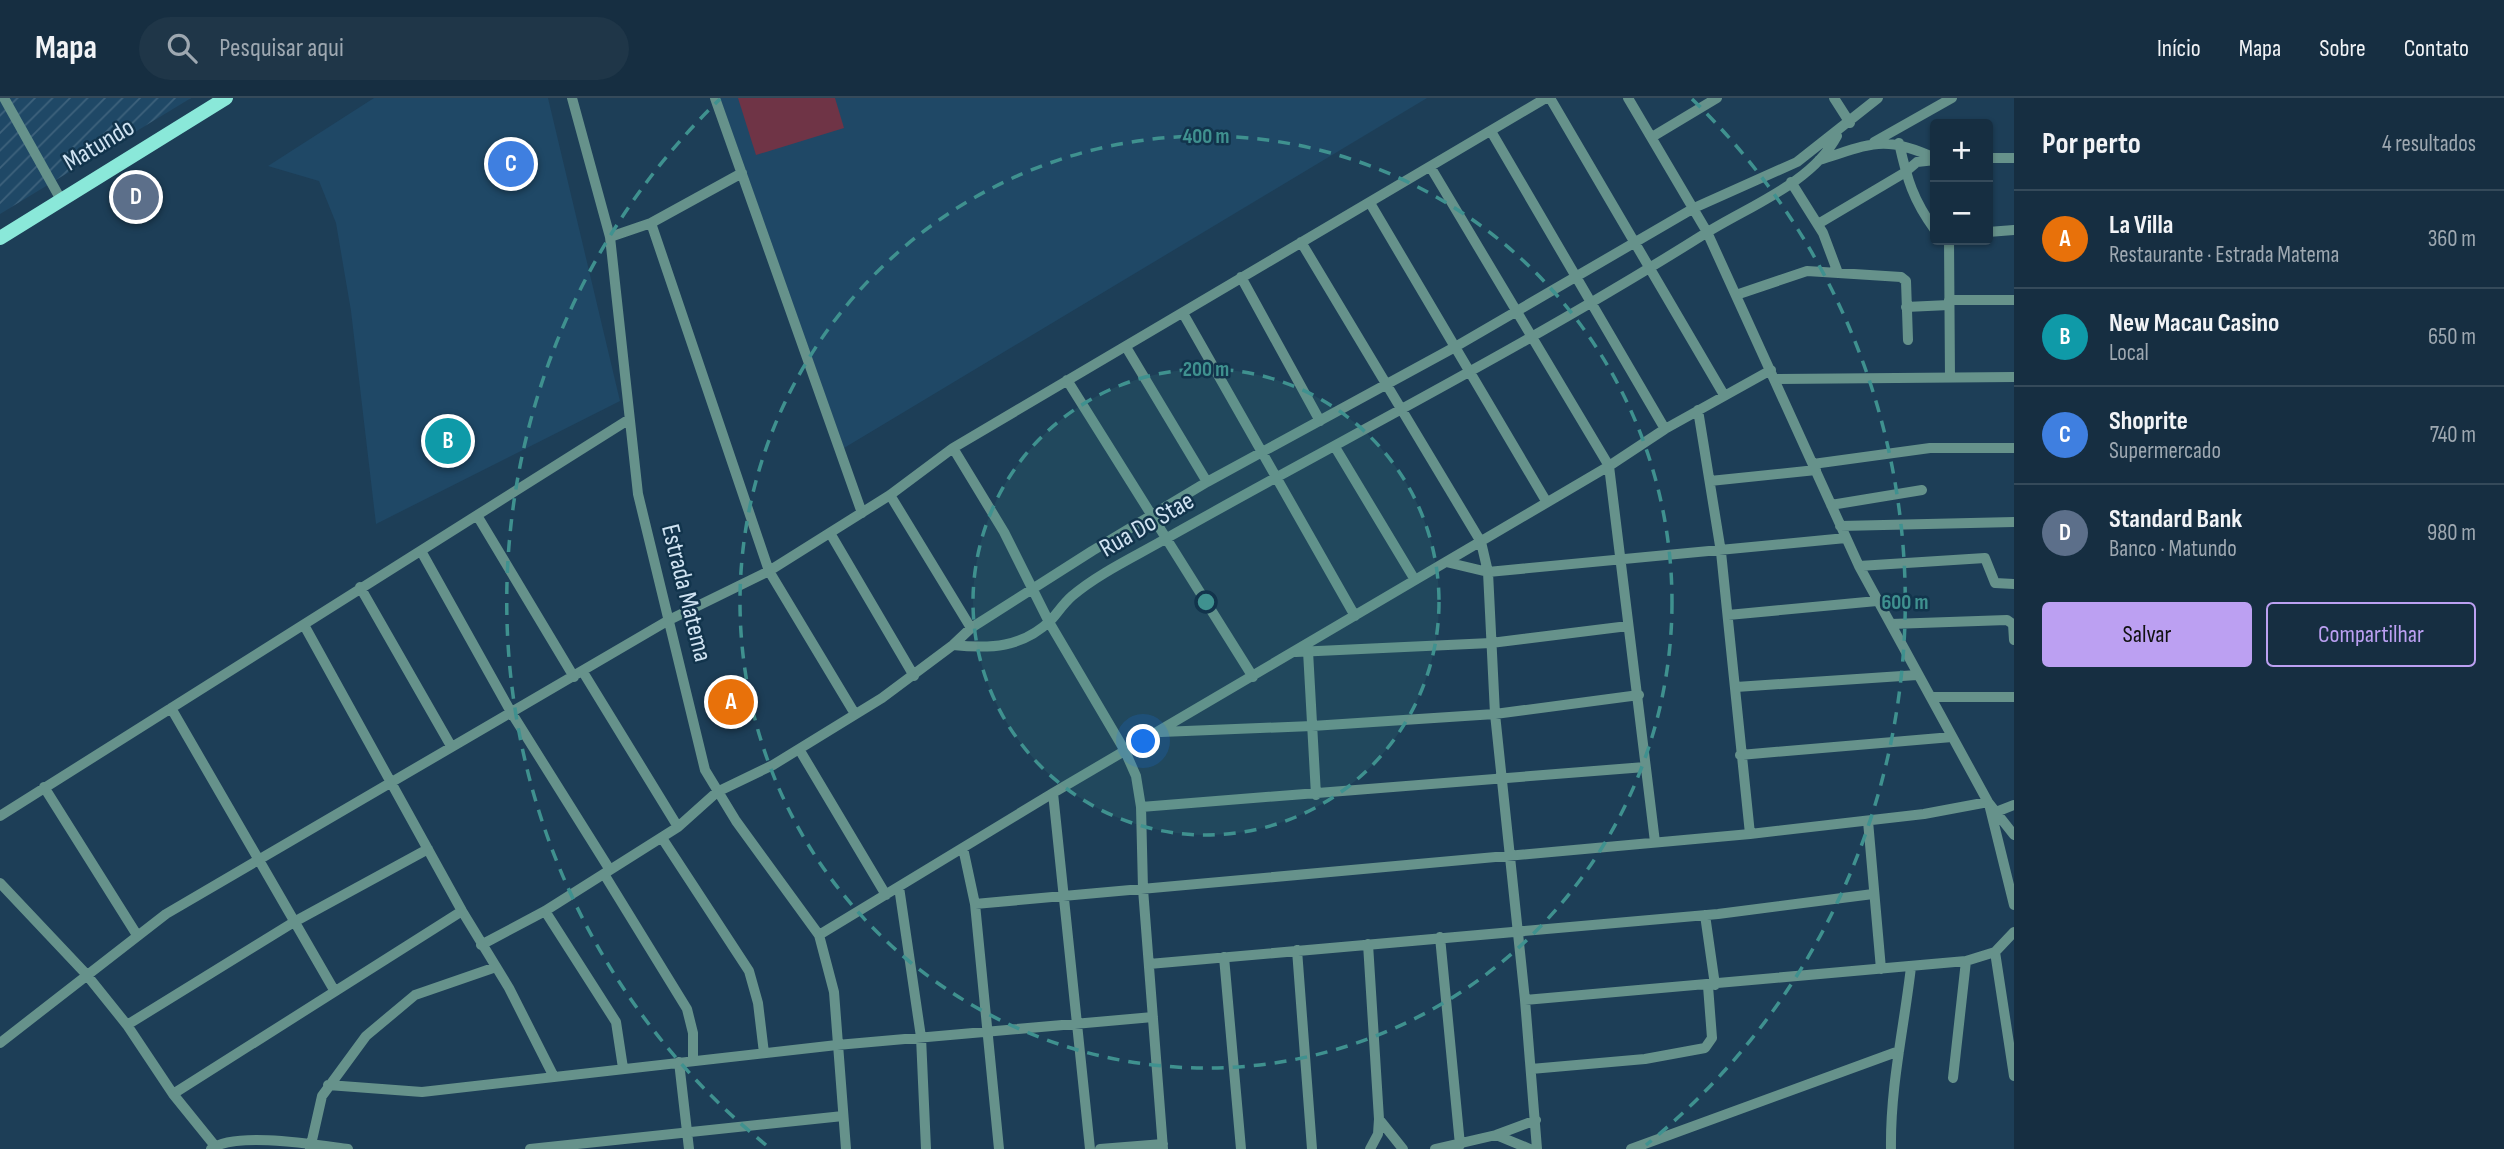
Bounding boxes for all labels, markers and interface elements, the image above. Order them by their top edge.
search box [139,17,629,80]
text: Mapa [35,28,97,68]
icon: search [163,29,201,67]
text: Pesquisar aqui [219,33,344,64]
text: Início [2157,34,2201,63]
text: Mapa [2239,34,2281,63]
text: Sobre [2319,34,2366,63]
text: Contato [2404,34,2469,63]
street label: Matundo [58,112,140,178]
map controls [1930,119,1993,245]
button: + [1930,119,1993,182]
text: 400 m [1183,124,1229,149]
text: Por perto [2042,126,2141,162]
text: 4 resultados [2382,130,2476,158]
pin: C [488,138,534,190]
pin: D [113,171,159,223]
button: − [1930,182,1993,245]
text: La Villa [2109,210,2173,241]
text: A [2060,225,2070,253]
text: 360 m [2428,225,2476,253]
text: Restaurante · Estrada Matema [2109,241,2339,269]
text: New Macau Casino [2109,308,2279,339]
text: B [2060,323,2070,351]
text: 650 m [2428,323,2476,351]
text: Local [2109,339,2149,367]
text: 200 m [1183,357,1229,382]
text: Shoprite [2109,406,2188,437]
pin: B [425,415,471,467]
text: C [2059,421,2071,449]
text: 740 m [2430,421,2476,449]
text: Supermercado [2109,437,2221,465]
street label: Rua Do Stae [1094,486,1200,564]
text: Standard Bank [2109,504,2242,535]
text: D [2059,519,2071,547]
text: 980 m [2427,519,2476,547]
street label: Estrada Matema [654,521,718,665]
text: Banco · Matundo [2109,535,2237,563]
centre of rings [1194,590,1218,614]
text: 600 m [1881,590,1929,615]
button: Salvar [2042,602,2252,667]
button: Compartilhar [2266,602,2476,667]
pin: A [708,676,754,728]
your location [1126,724,1160,758]

